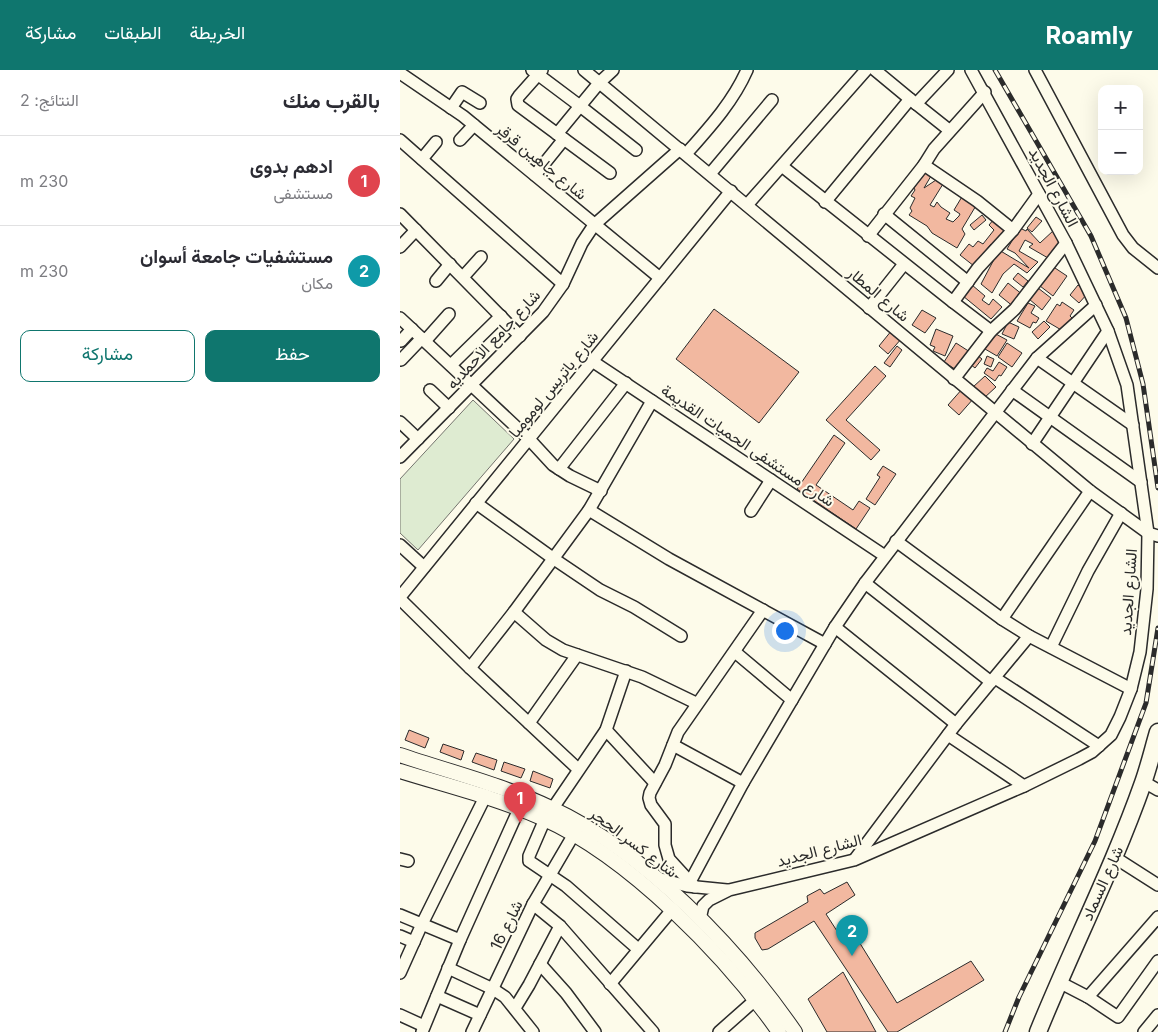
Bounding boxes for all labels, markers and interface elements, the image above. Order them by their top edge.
text: Roamly [1046,21,1133,50]
text: مشاركة [25,22,76,43]
text: الطبقات [104,22,161,43]
text: الخريطة [189,22,245,43]
map controls [1098,85,1143,175]
button: + [1098,85,1143,130]
text: بالقرب منك [283,88,380,113]
text: النتائج: 2 [20,90,79,110]
street label: شارع جاهين قرقر [491,118,591,205]
button: − [1098,130,1143,175]
street label: الشارع الجديد [1023,144,1083,231]
text: ادهم بدوى [250,155,333,178]
text: 230 m [20,171,68,191]
text: 1 [361,171,367,191]
text: مستشفى [273,183,333,203]
text: مستشفيات جامعة أسوان [140,245,333,268]
text: 230 m [20,261,68,281]
text: 2 [359,261,369,281]
street label: شارع المطار [842,262,914,327]
text: مكان [301,273,333,293]
street label: شارع جامع الاحمديه [442,285,546,394]
street label: شارع باتريس لومومبا [504,327,604,443]
button: مشاركة [20,330,195,382]
button: حفظ [205,330,380,382]
street label: شارع مستشفى الحميات القديمة [656,379,839,512]
street label: الشارع الجديد [1115,548,1143,636]
your location [772,618,798,644]
pin: 1 [504,782,536,823]
street label: شارع كسر الحجر [584,802,682,883]
street label: الشارع الجديد [774,829,864,873]
street label: شارع السماد [1077,843,1129,924]
street label: شارع 16 [485,897,528,954]
pin: 2 [836,915,868,956]

